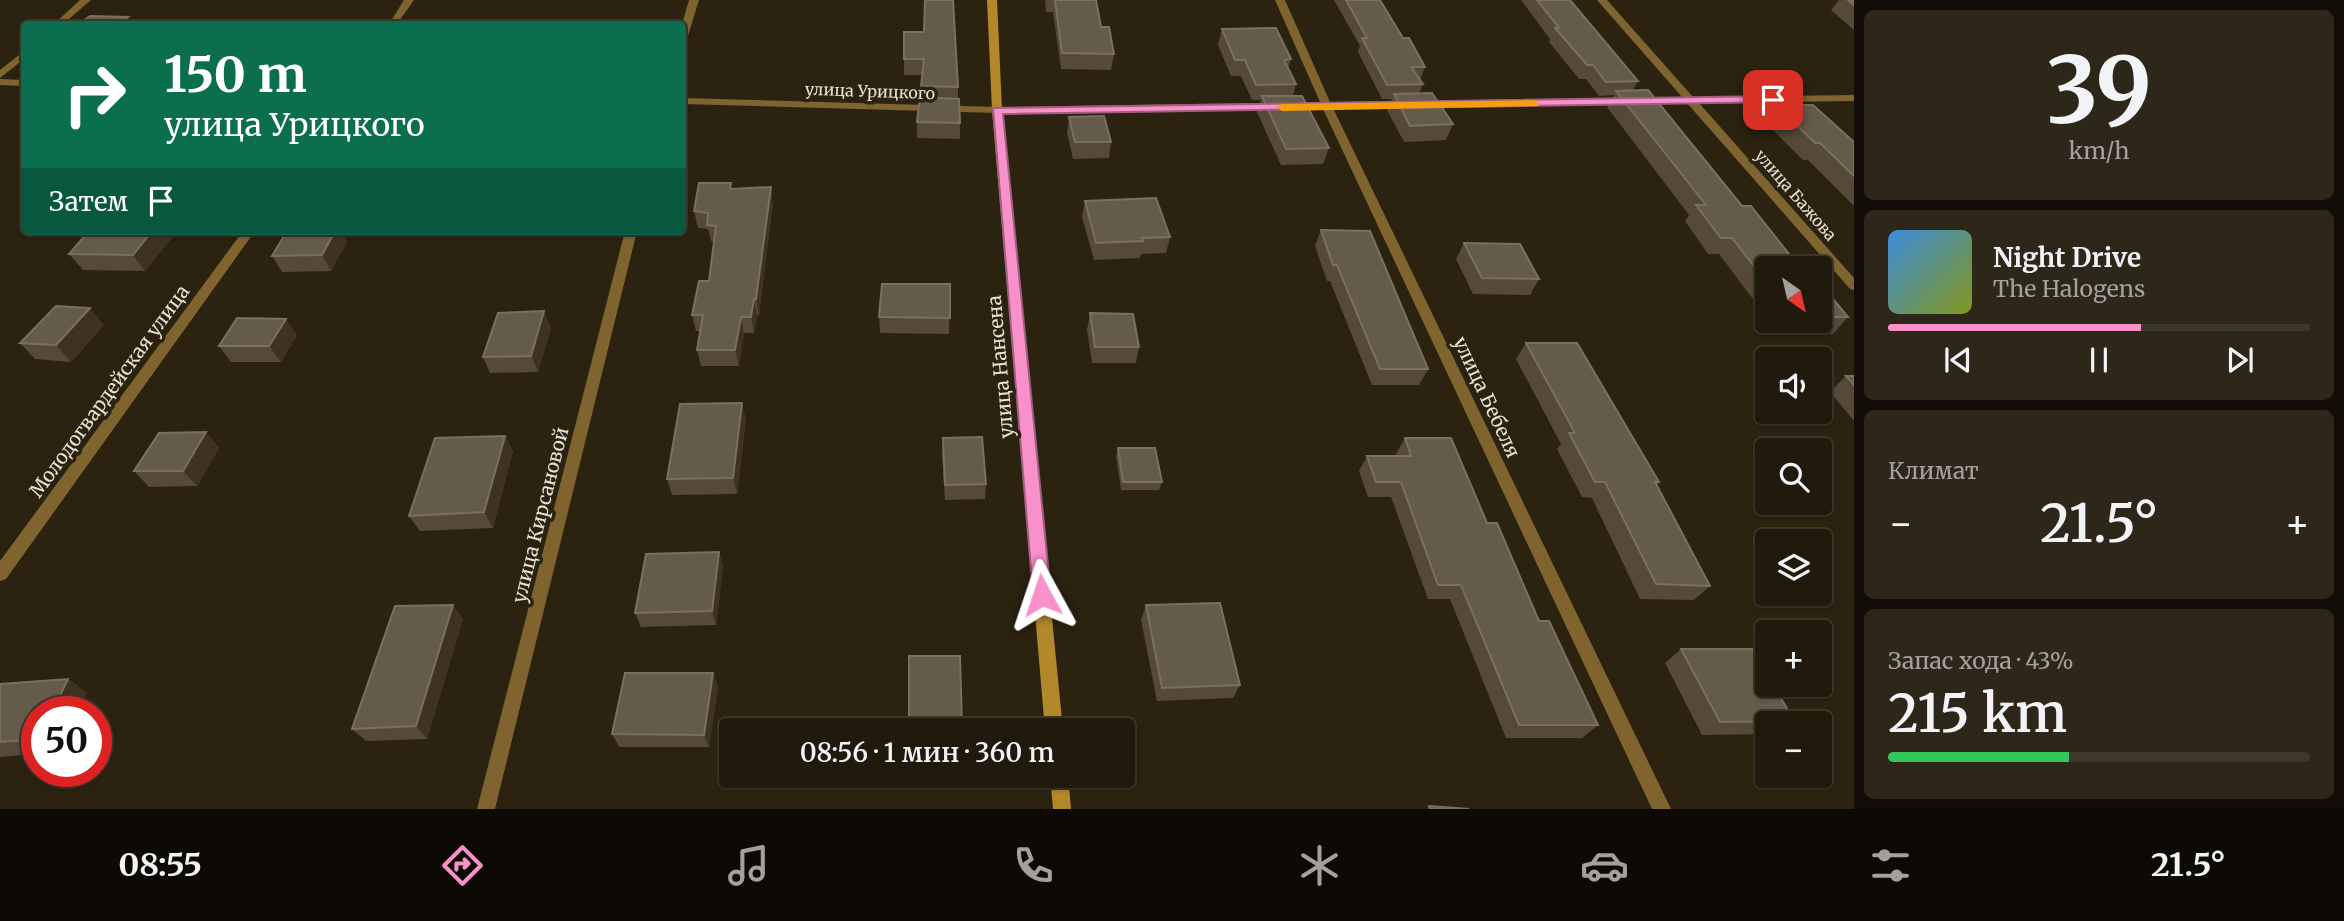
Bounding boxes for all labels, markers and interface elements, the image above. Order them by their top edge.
text: 39 [2046,33,2152,148]
text: 150 m [164,44,307,105]
icon: right [49,49,140,140]
pin [1743,70,1803,130]
street label: улица Урицкого [804,79,936,103]
icon: arrive [1754,81,1792,119]
text: улица Урицкого [164,105,425,145]
text: km/h [2069,136,2129,165]
street label: улица Бажова [1751,145,1841,245]
icon: arrive [142,182,180,220]
text: Затем [49,185,128,218]
text: Night Drive [1993,241,2141,274]
north arrow [1755,256,1832,332]
map controls [1755,256,1832,788]
text: The Halogens [1993,274,2145,303]
street label: Молодогвардейская улица [24,280,194,502]
street label: улица Нансена [982,295,1018,439]
street label: улица Бебеля [1449,333,1525,461]
icon: previous [1939,341,1977,379]
icon: pause [2080,341,2118,379]
icon: next [2221,341,2259,379]
button: sound [1755,347,1832,424]
street label: улица Кирсановой [507,425,573,605]
button: search [1755,438,1832,515]
text: Климат [1888,456,1979,485]
text: 21.5° [2040,491,2158,556]
text: − [1888,500,1913,547]
text: + [2285,500,2310,547]
button: layers [1755,529,1832,606]
position arrow [1005,558,1079,632]
button: + [1755,620,1832,697]
text: Запас хода · 43% [1888,646,2074,675]
text: 215 km [1888,681,2067,746]
speed limit sign: 50 [21,696,112,787]
button: − [1755,711,1832,788]
text: 08:56 · 1 мин · 360 m [800,736,1054,769]
icon: directions [438,841,487,890]
icon: music [724,841,773,890]
icon: phone [1009,841,1058,890]
icon: climate [1295,841,1344,890]
icon: car [1580,841,1629,890]
icon: filters [1866,841,1915,890]
text: 08:55 [118,845,202,885]
text: 21.5° [2151,845,2226,885]

